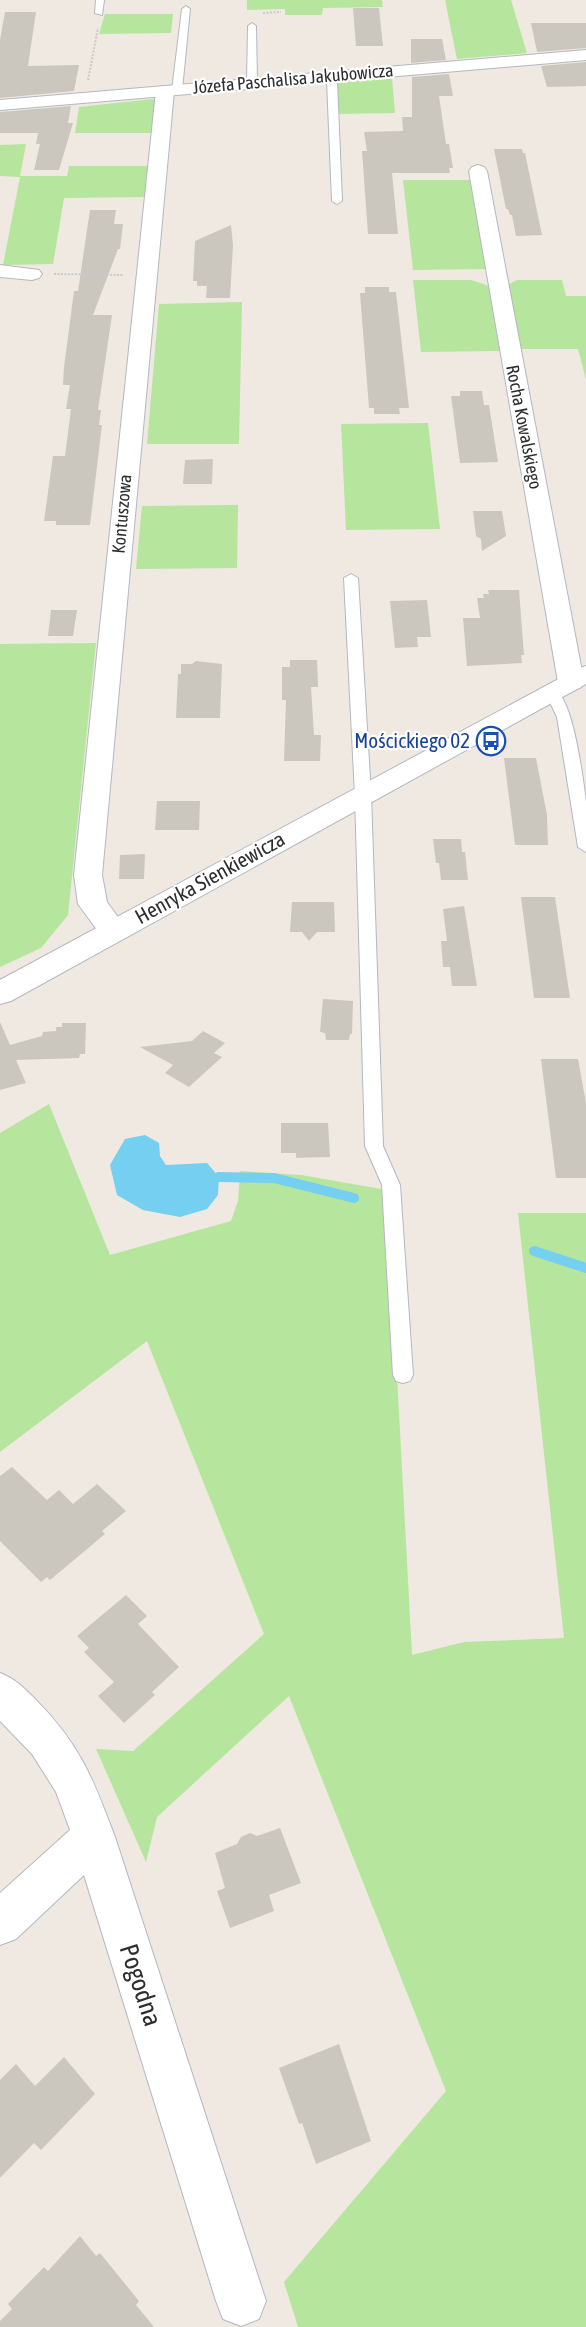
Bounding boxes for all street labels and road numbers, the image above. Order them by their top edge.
street label: Józefa Paschalisa Jakubowicza [192,59,394,98]
street label: Rocha Kowalskiego [502,363,547,491]
street label: Kontuszowa [108,473,135,554]
street label: Henryka Sienkiewicza [131,826,288,928]
street label: Pogodna [114,1940,168,2030]

